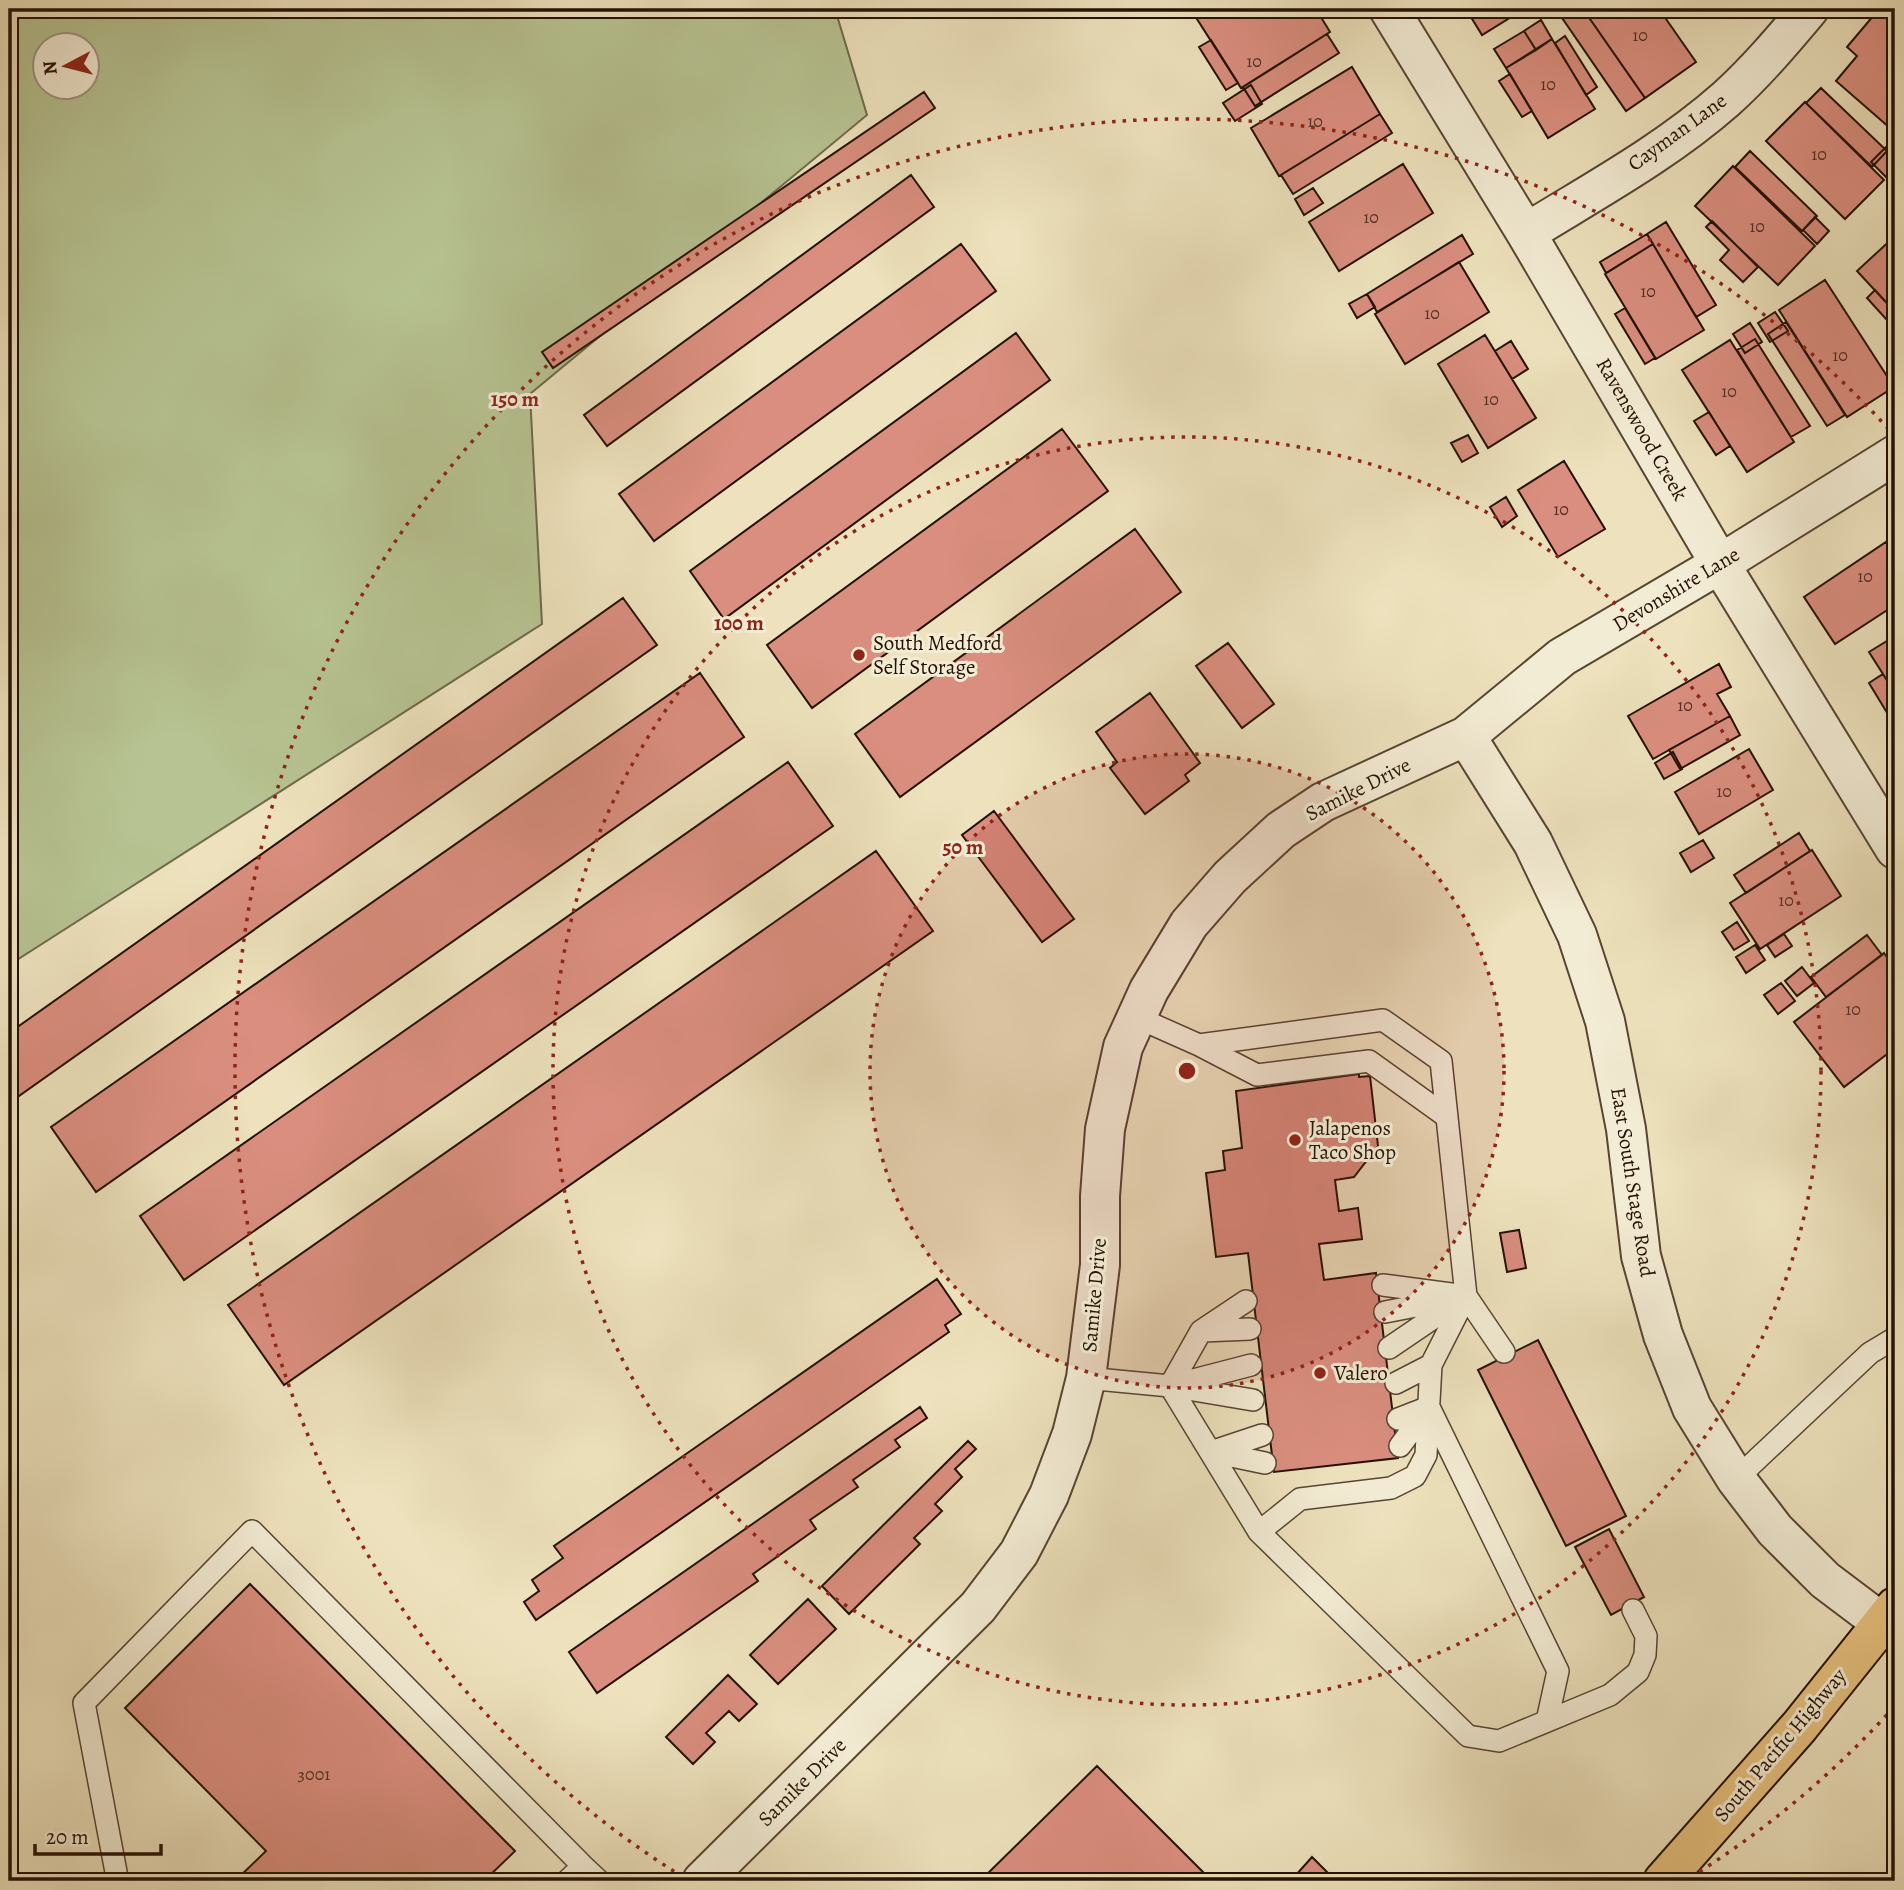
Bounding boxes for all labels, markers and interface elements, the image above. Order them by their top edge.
house number: 10 [1632,23,1648,47]
north arrow [32,32,102,102]
house number: 10 [1246,49,1262,73]
text: N [36,59,64,76]
house number: 10 [1540,72,1556,96]
street label: Cayman Lane [1622,87,1732,177]
house number: 10 [1307,109,1323,133]
house number: 10 [1811,142,1827,166]
house number: 10 [1363,205,1379,229]
house number: 10 [1749,214,1765,238]
house number: 10 [1640,279,1656,303]
house number: 10 [1424,301,1440,325]
house number: 10 [1832,343,1848,367]
street label: Ravenswood Creek [1590,352,1695,506]
house number: 10 [1721,379,1737,403]
text: 150 m [491,385,540,413]
house number: 10 [1483,387,1499,411]
house number: 10 [1553,497,1569,521]
street label: Devonshire Lane [1607,540,1745,638]
house number: 10 [1857,564,1873,588]
text: 100 m [714,609,764,637]
place label: South Medford Self Storage [873,629,1003,681]
marker: South Medford Self Storage [851,647,867,663]
house number: 10 [1677,693,1693,717]
street label: Samike Drive [1301,751,1415,827]
house number: 10 [1716,779,1732,803]
text: 50 m [943,833,984,861]
house number: 10 [1778,888,1794,912]
house number: 10 [1845,997,1861,1021]
centre of rings [1175,1059,1199,1083]
street label: East South Stage Road [1604,1085,1662,1280]
place label: Jalapenos Taco Shop [1309,1114,1396,1166]
marker: Jalapenos Taco Shop [1287,1132,1303,1148]
street label: Samike Drive [1075,1237,1113,1353]
place label: Valero [1333,1359,1388,1387]
marker: Valero [1312,1365,1328,1381]
street label: South Pacific Highway [1708,1662,1853,1828]
street label: Samike Drive [752,1732,852,1832]
house number: 3001 [298,1762,330,1786]
scale bar [35,1813,161,1857]
text: 20 m [46,1823,89,1851]

